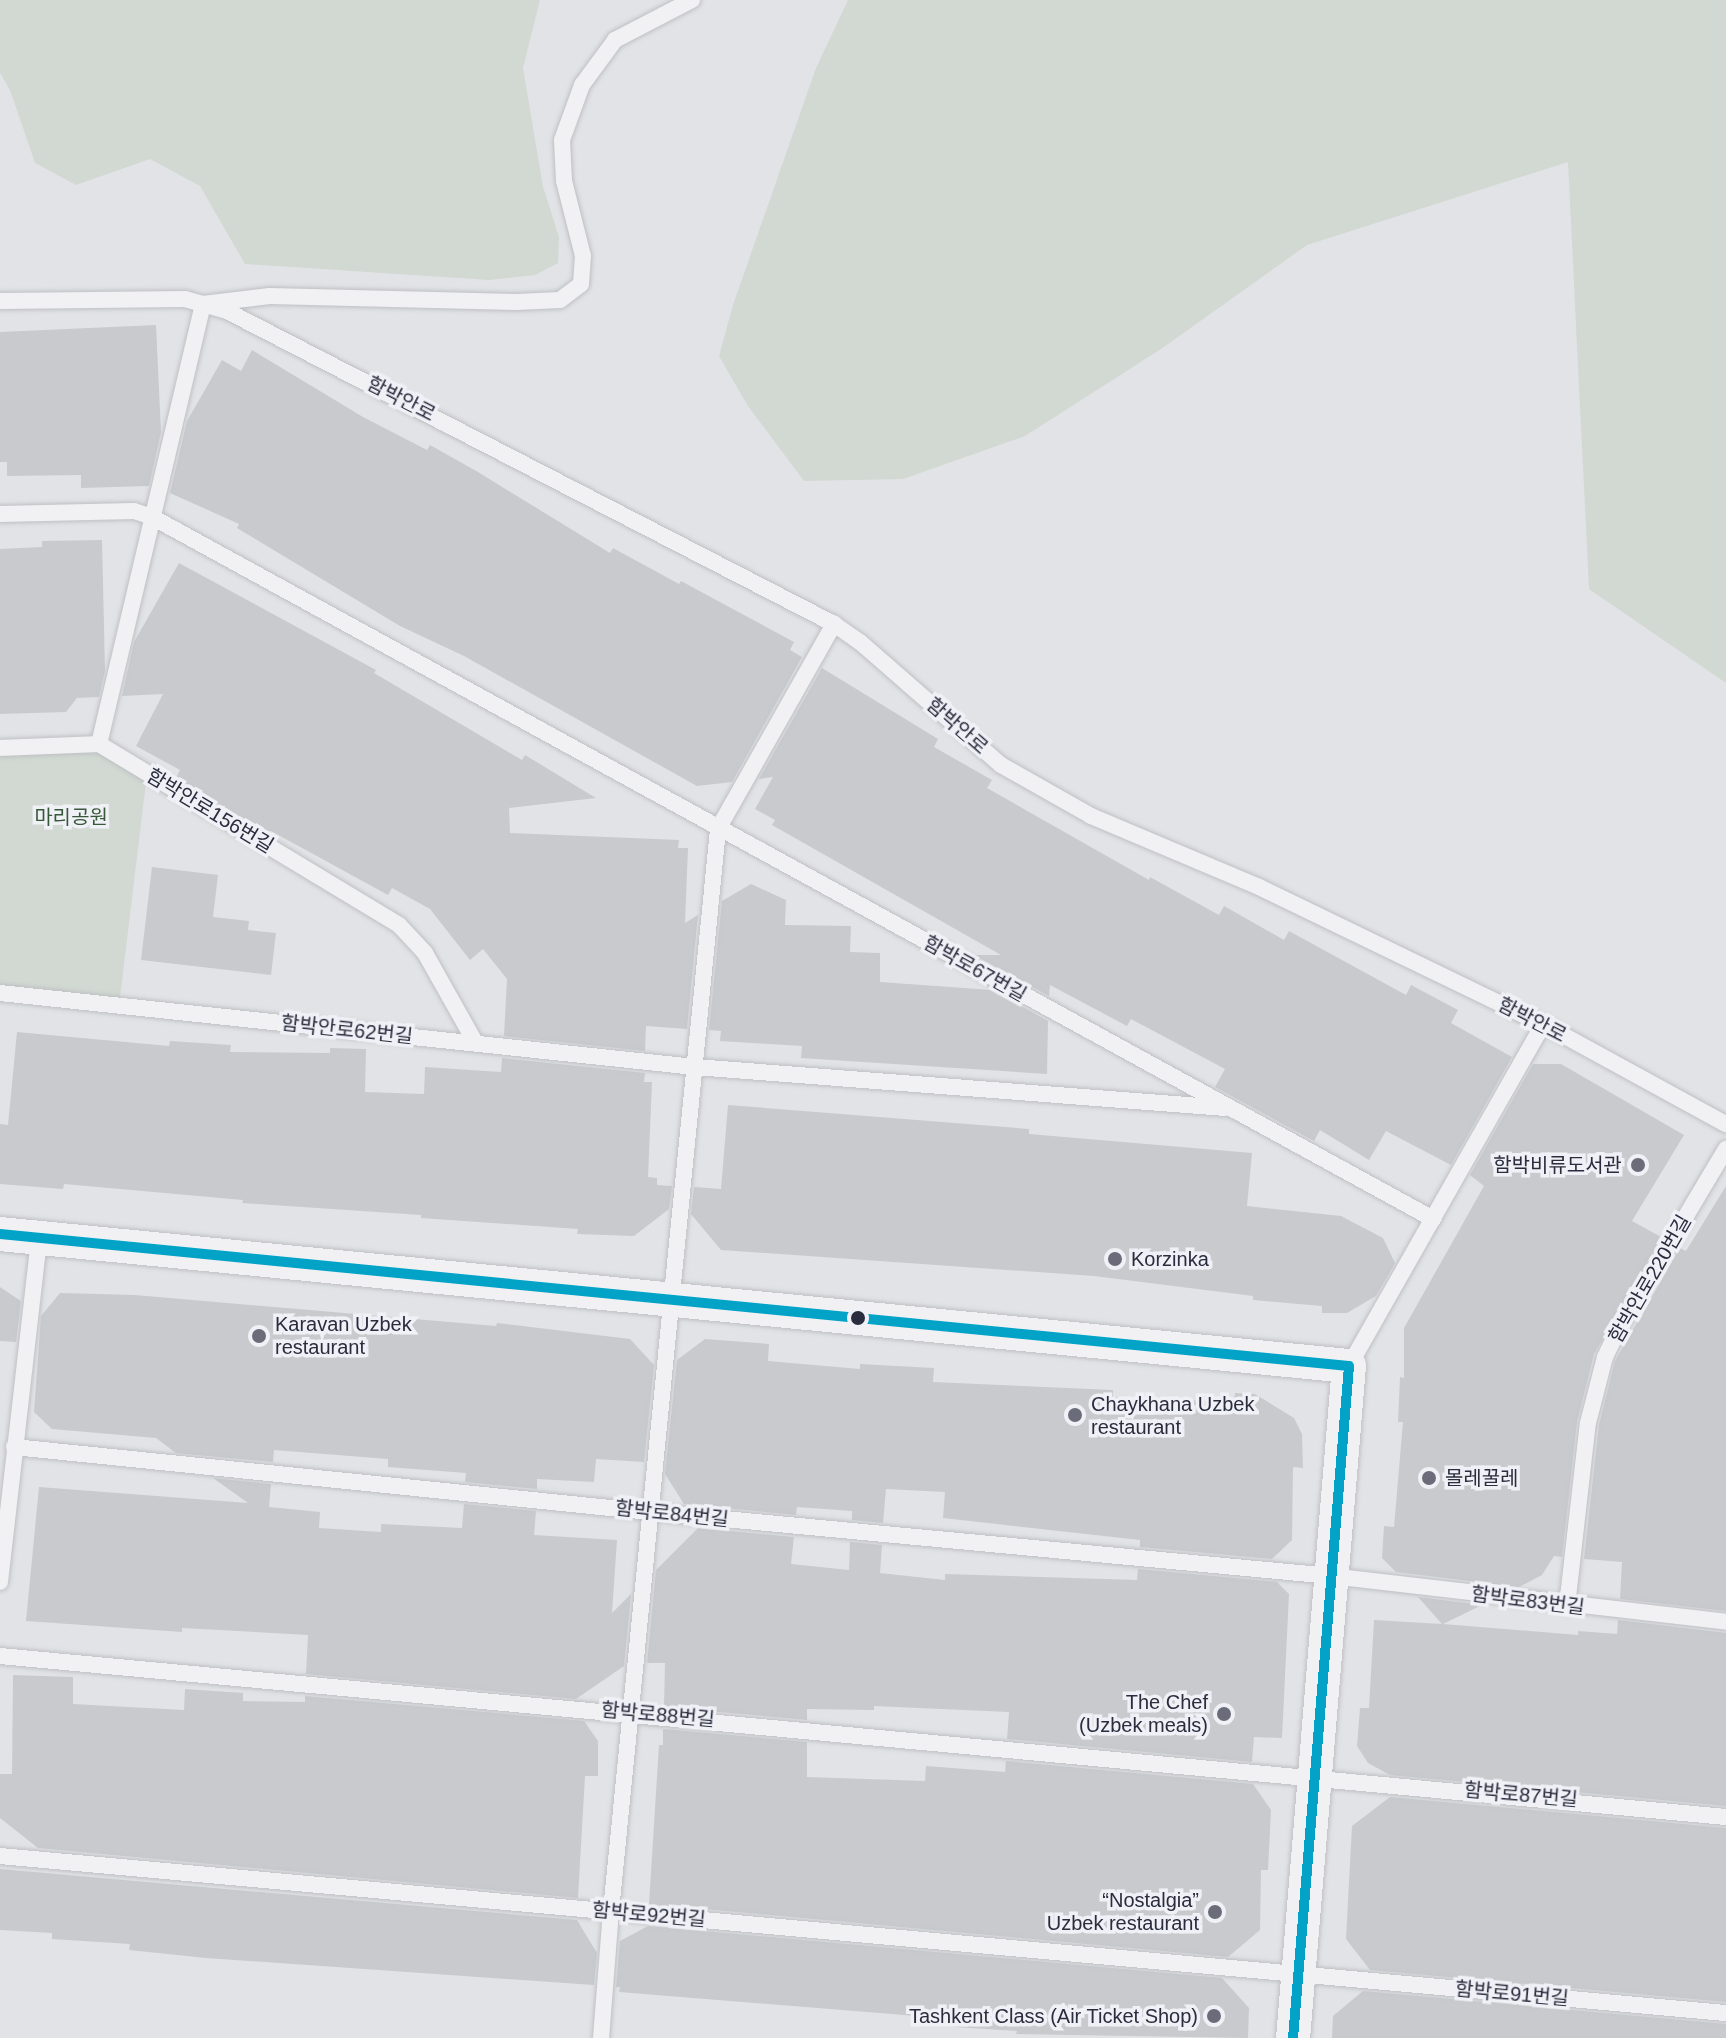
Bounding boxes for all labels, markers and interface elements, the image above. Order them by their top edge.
street label: 함박안로 [363,372,439,426]
street label: 함박안로 [921,693,993,759]
street label: 함박안로156번길 [142,764,278,858]
park label: 마리공원 [34,805,108,829]
street label: 함박로67번길 [919,931,1031,1007]
street label: 함박안로 [1494,993,1570,1047]
street label: 함박안로62번길 [280,1011,414,1049]
place label: 함박비류도서관 [1493,1153,1622,1177]
marker: 함박비류도서관 [1629,1156,1647,1174]
street label: 함박안로220번길 [1604,1211,1696,1347]
place label: Korzinka [1131,1247,1209,1271]
marker: Korzinka [1106,1250,1124,1268]
unlabelled marker [850,1310,866,1326]
place label: Karavan Uzbek restaurant [275,1312,412,1359]
marker: Karavan Uzbek restaurant [250,1327,268,1345]
place label: Chaykhana Uzbek restaurant [1091,1392,1254,1439]
marker: Chaykhana Uzbek restaurant [1066,1406,1084,1424]
place label: 몰레꿀레 [1445,1466,1519,1490]
marker: 몰레꿀레 [1420,1469,1438,1487]
street label: 함박로84번길 [614,1496,730,1532]
street label: 함박로83번길 [1470,1582,1586,1620]
place label: The Chef (Uzbek meals) [1079,1690,1208,1737]
street label: 함박로88번길 [600,1698,716,1732]
marker: The Chef (Uzbek meals) [1215,1705,1233,1723]
street label: 함박로87번길 [1463,1778,1579,1812]
place label: “Nostalgia” Uzbek restaurant [1047,1888,1199,1935]
street label: 함박로92번길 [591,1898,707,1932]
marker: “Nostalgia” Uzbek restaurant [1206,1903,1224,1921]
street label: 함박로91번길 [1454,1977,1570,2011]
place label: Tashkent Class (Air Ticket Shop) [909,2004,1198,2028]
marker: Tashkent Class (Air Ticket Shop) [1205,2007,1223,2025]

